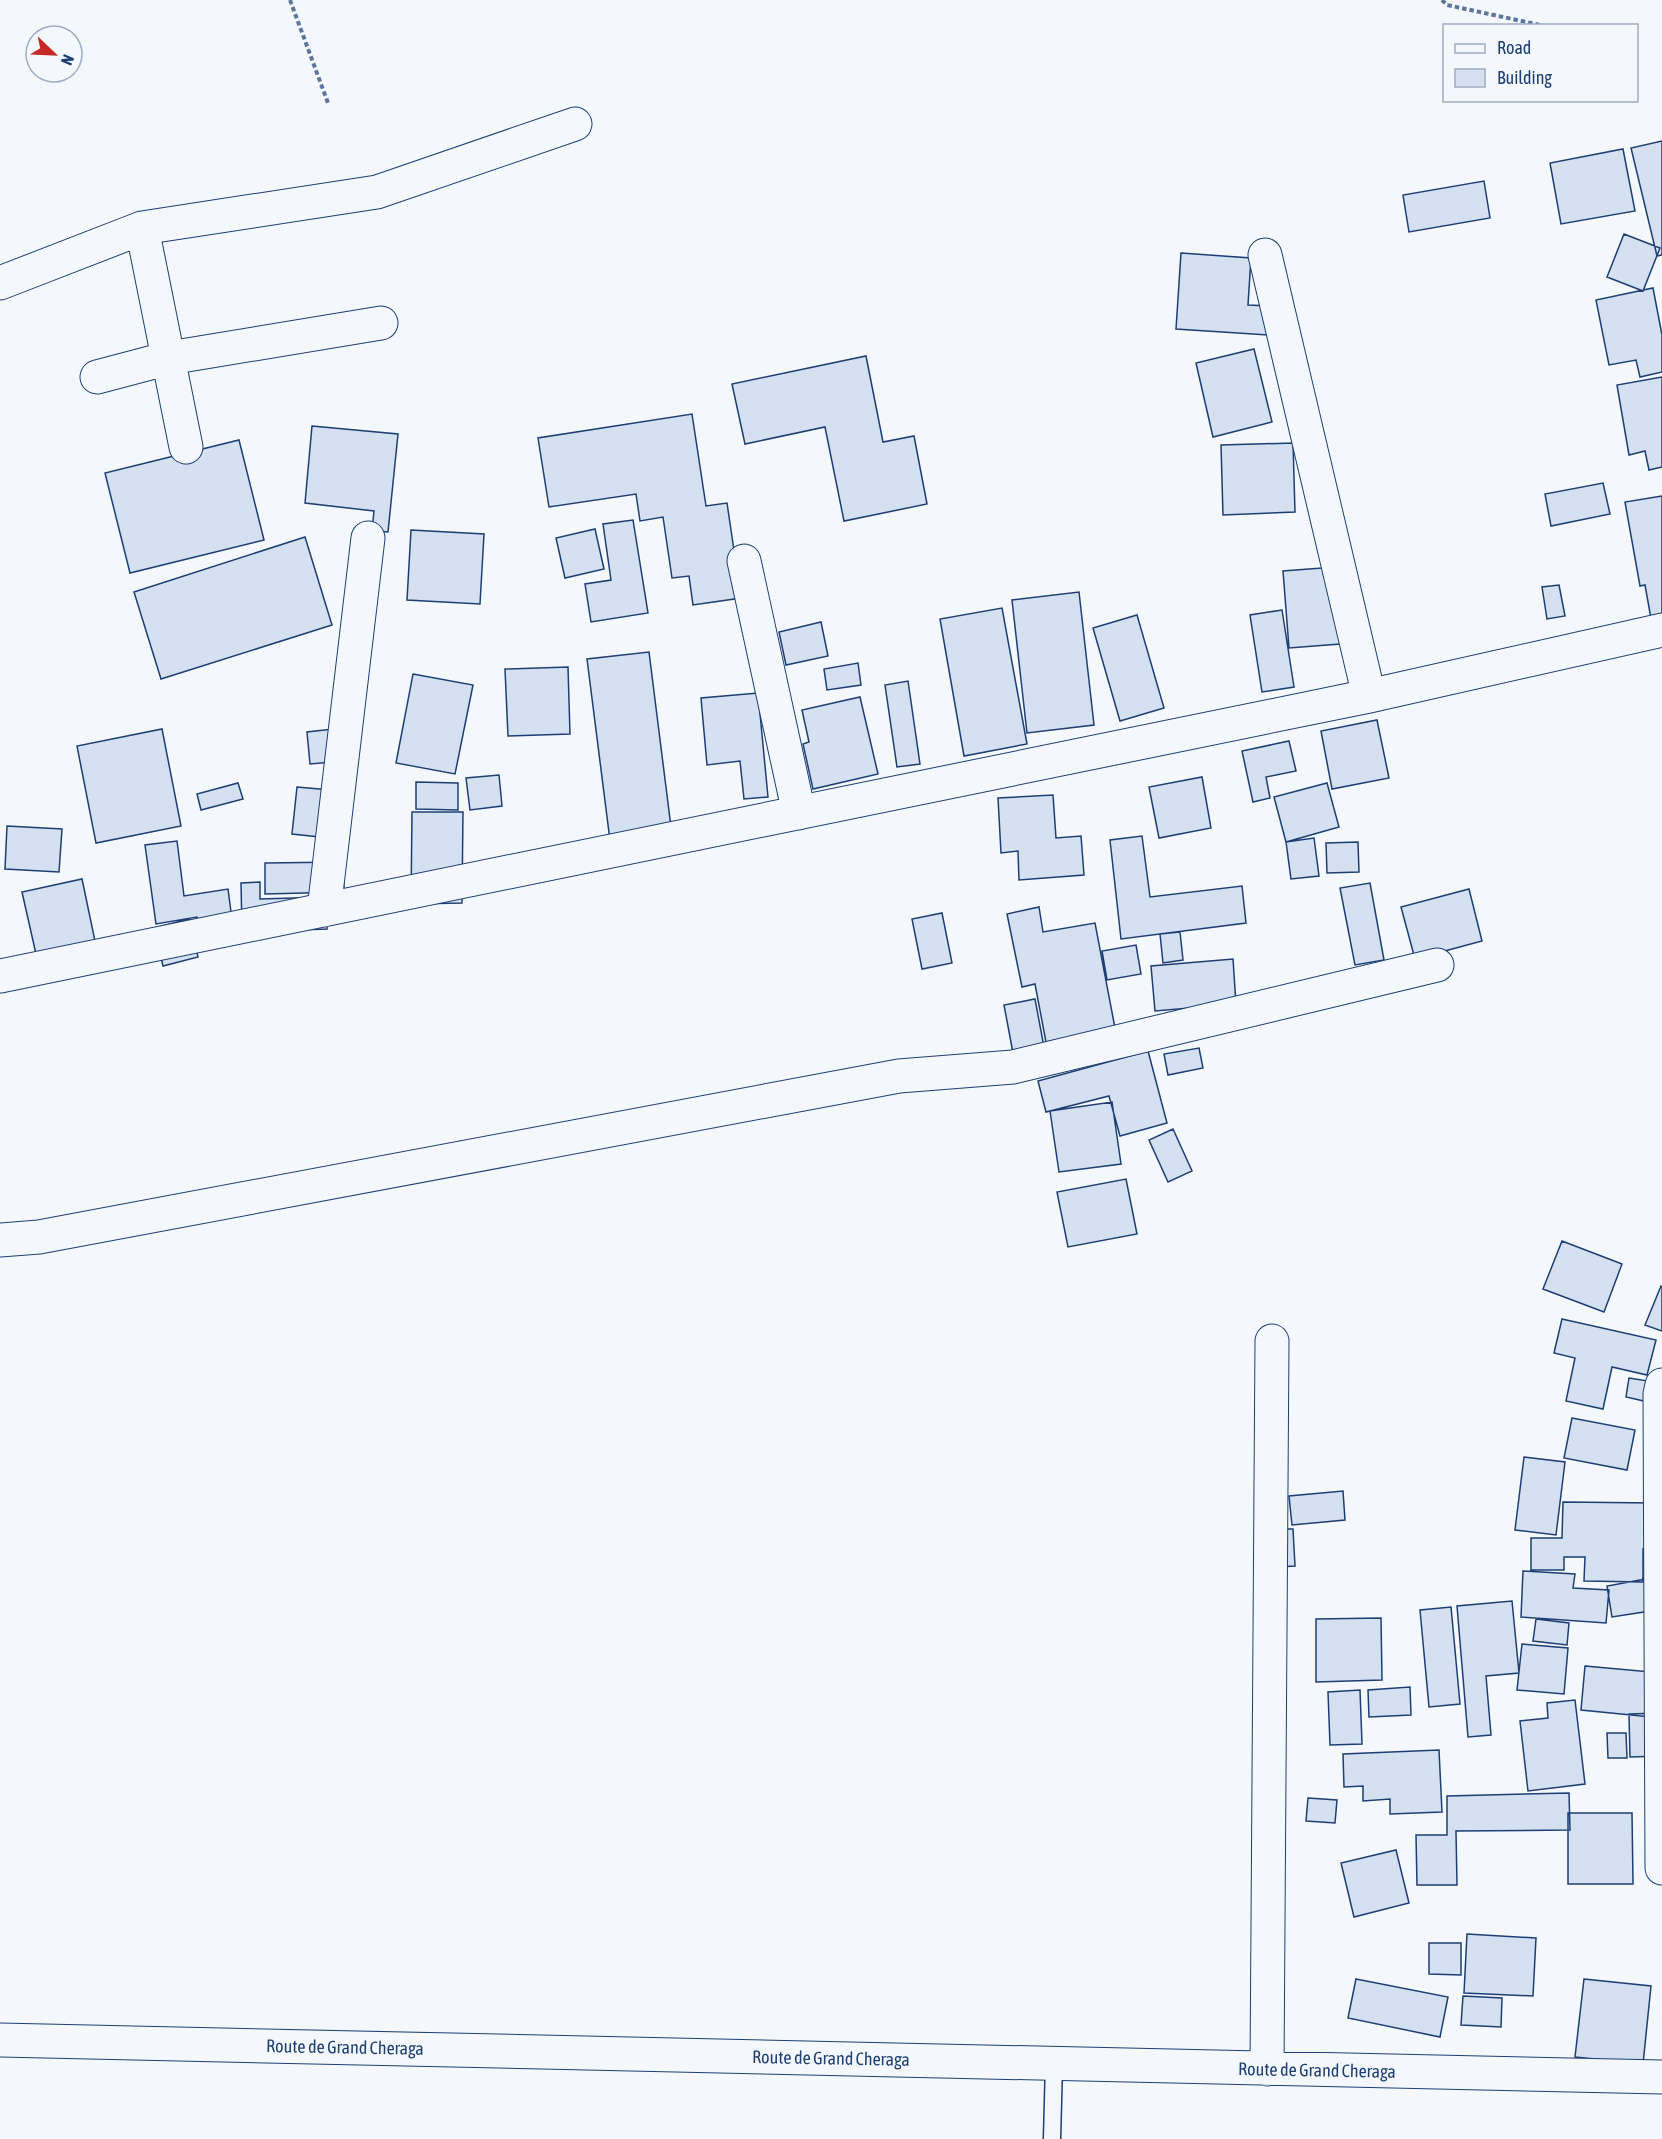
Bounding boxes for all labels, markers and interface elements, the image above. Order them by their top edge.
north arrow [24,24,84,84]
legend [1443,24,1638,102]
text: Road [1497,37,1531,58]
text: N [58,52,78,68]
text: Building [1497,67,1552,88]
street label: Route de Grand Cheraga [266,2035,424,2059]
street label: Route de Grand Cheraga [752,2046,910,2070]
street label: Route de Grand Cheraga [1238,2058,1396,2082]

